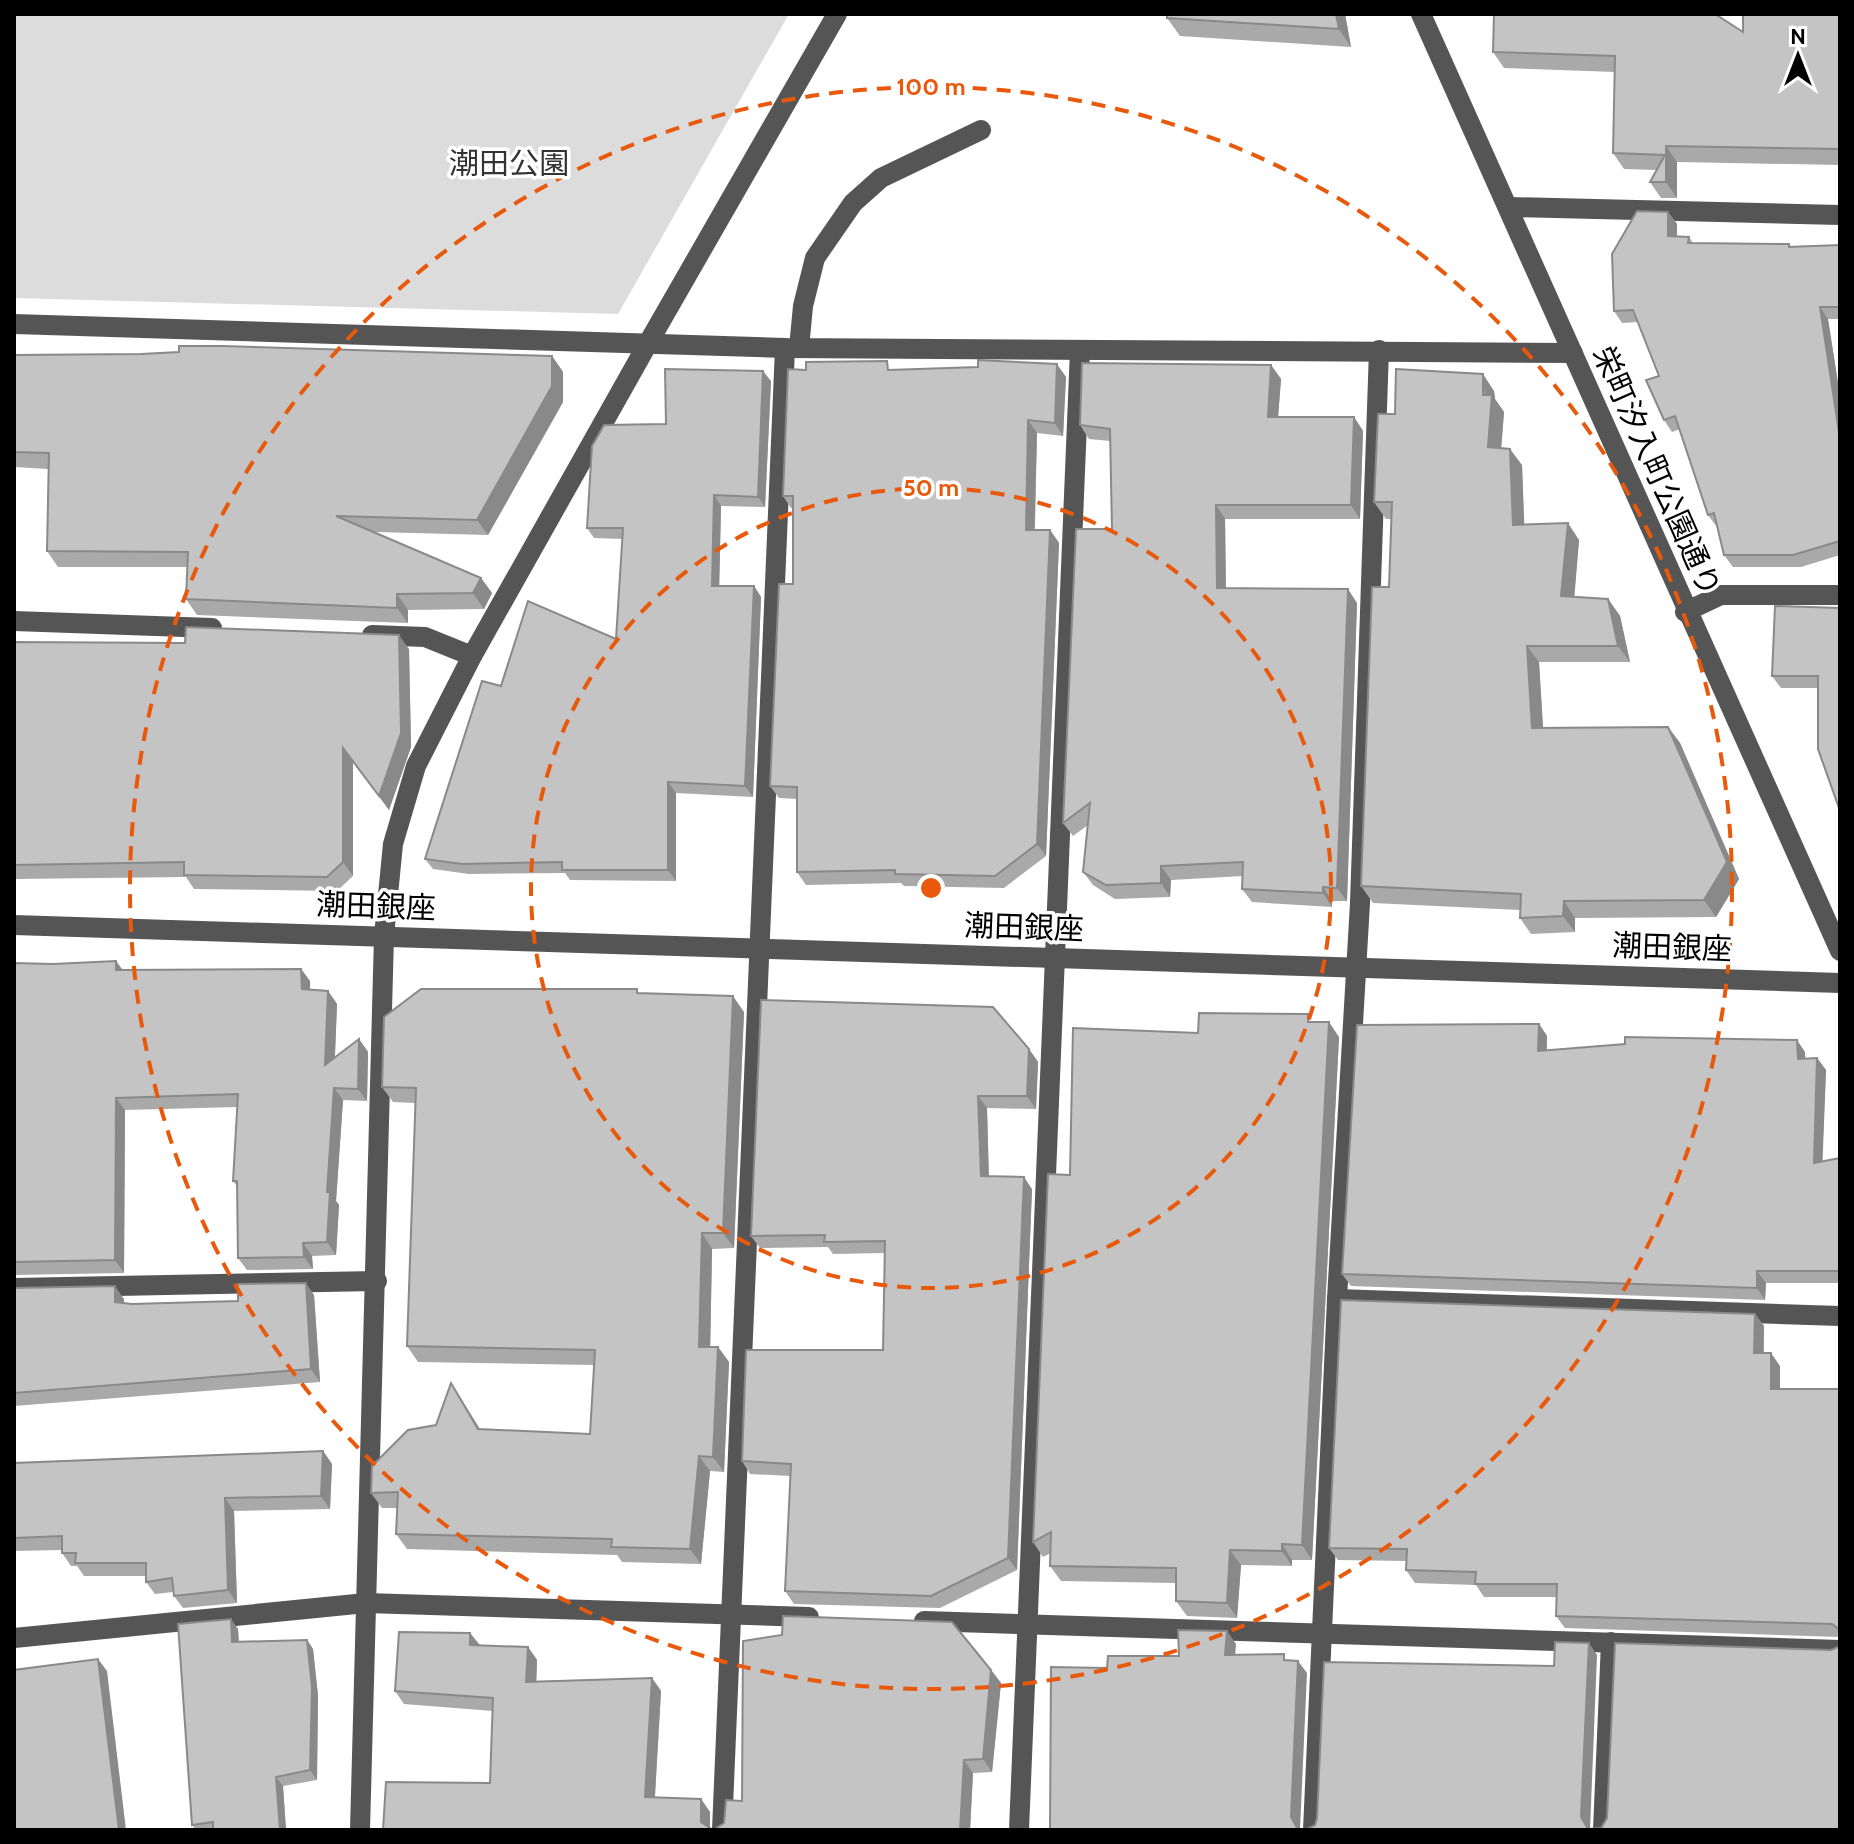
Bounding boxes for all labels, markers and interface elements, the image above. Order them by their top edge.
north arrow [1758,16,1838,96]
text: N [1790,23,1806,50]
text: 100 m [896,72,966,101]
park label: 潮田公園 [449,145,569,182]
street label: 栄町汐入町公園通り [1585,340,1729,602]
text: 50 m [903,473,959,502]
centre of rings [917,874,945,902]
street label: 潮田銀座 [315,885,437,927]
street label: 潮田銀座 [963,906,1085,948]
street label: 潮田銀座 [1611,926,1733,968]

